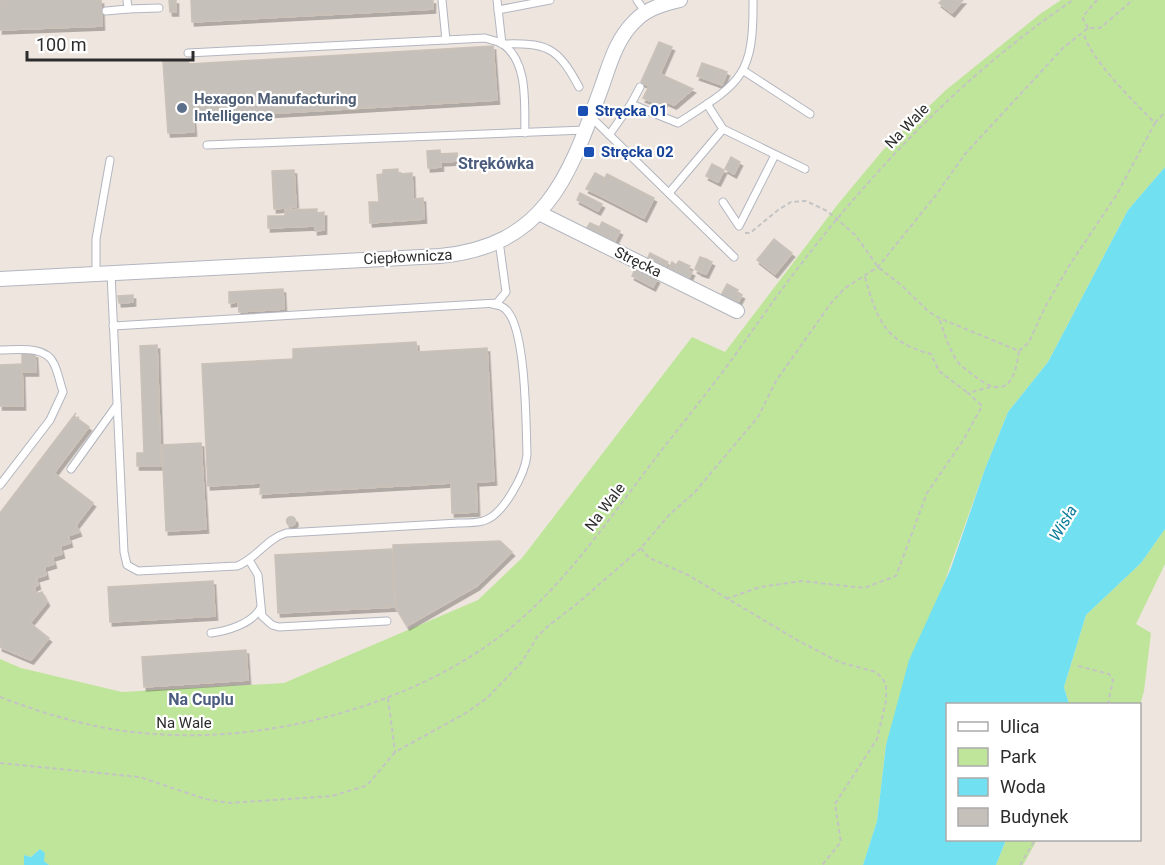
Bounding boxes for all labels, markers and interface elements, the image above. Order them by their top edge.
scale bar [27,24,194,62]
text: 100 m [36,34,87,55]
place label: Hexagon Manufacturing Intelligence [194,90,357,125]
street label: Na Wale [881,100,933,152]
marker: Hexagon Manufacturing Intelligence [175,101,189,115]
place label: Stręcka 01 [595,102,668,120]
marker: Stręcka 01 [576,104,590,118]
place label: Stręcka 02 [601,143,674,161]
marker: Stręcka 02 [582,145,596,159]
district label: Strękówka [458,154,534,173]
street label: Stręcka [611,243,665,281]
street label: Ciepłownicza [363,246,453,268]
street label: Na Wale [581,479,629,535]
water label: Wisła [1045,502,1081,544]
district label: Na Cuplu [168,690,234,709]
legend [946,703,1141,841]
street label: Na Wale [156,714,212,732]
text: Ulica [1000,716,1040,737]
text: Park [1000,746,1037,767]
text: Woda [1000,776,1046,797]
text: Budynek [1000,806,1069,827]

